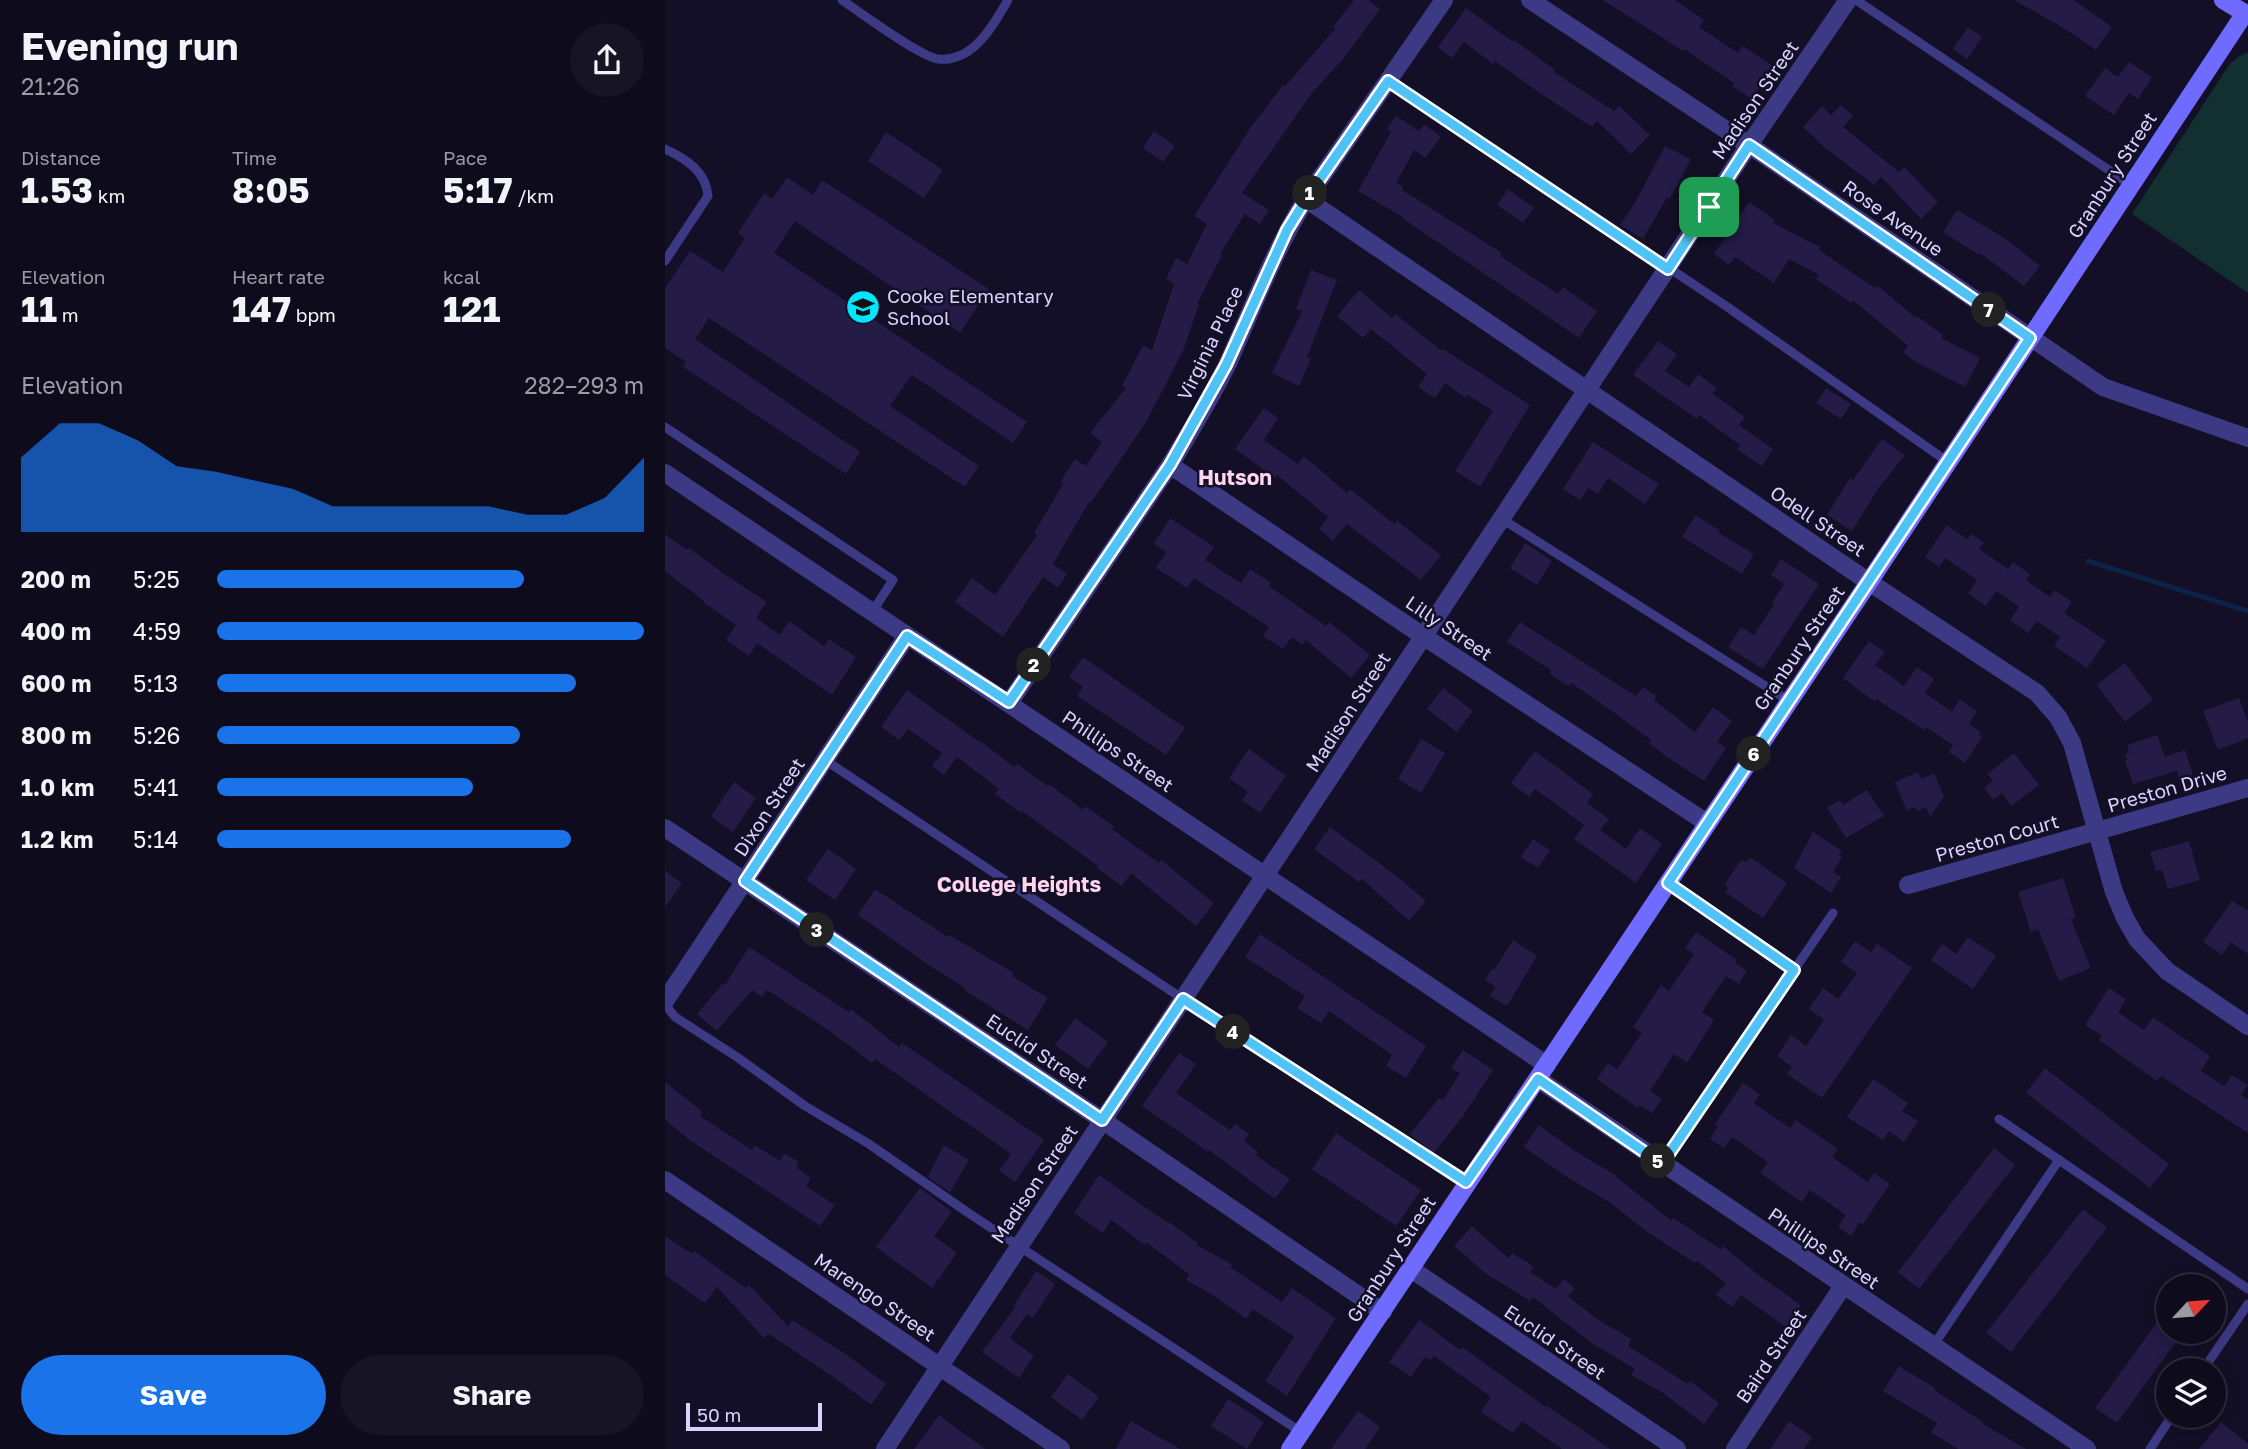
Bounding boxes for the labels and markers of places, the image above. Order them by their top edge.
pin: 1 [1293,176,1327,210]
pin [1679,177,1739,237]
place label: Cooke Elementary School [887,284,1054,329]
school or university icon: Cooke Elementary School [844,288,882,326]
pin: 7 [1971,292,2007,328]
pin: 2 [1017,648,1051,682]
pin: 6 [1737,736,1771,772]
pin: 3 [799,912,835,948]
pin: 4 [1215,1014,1251,1050]
pin: 5 [1641,1144,1675,1178]

